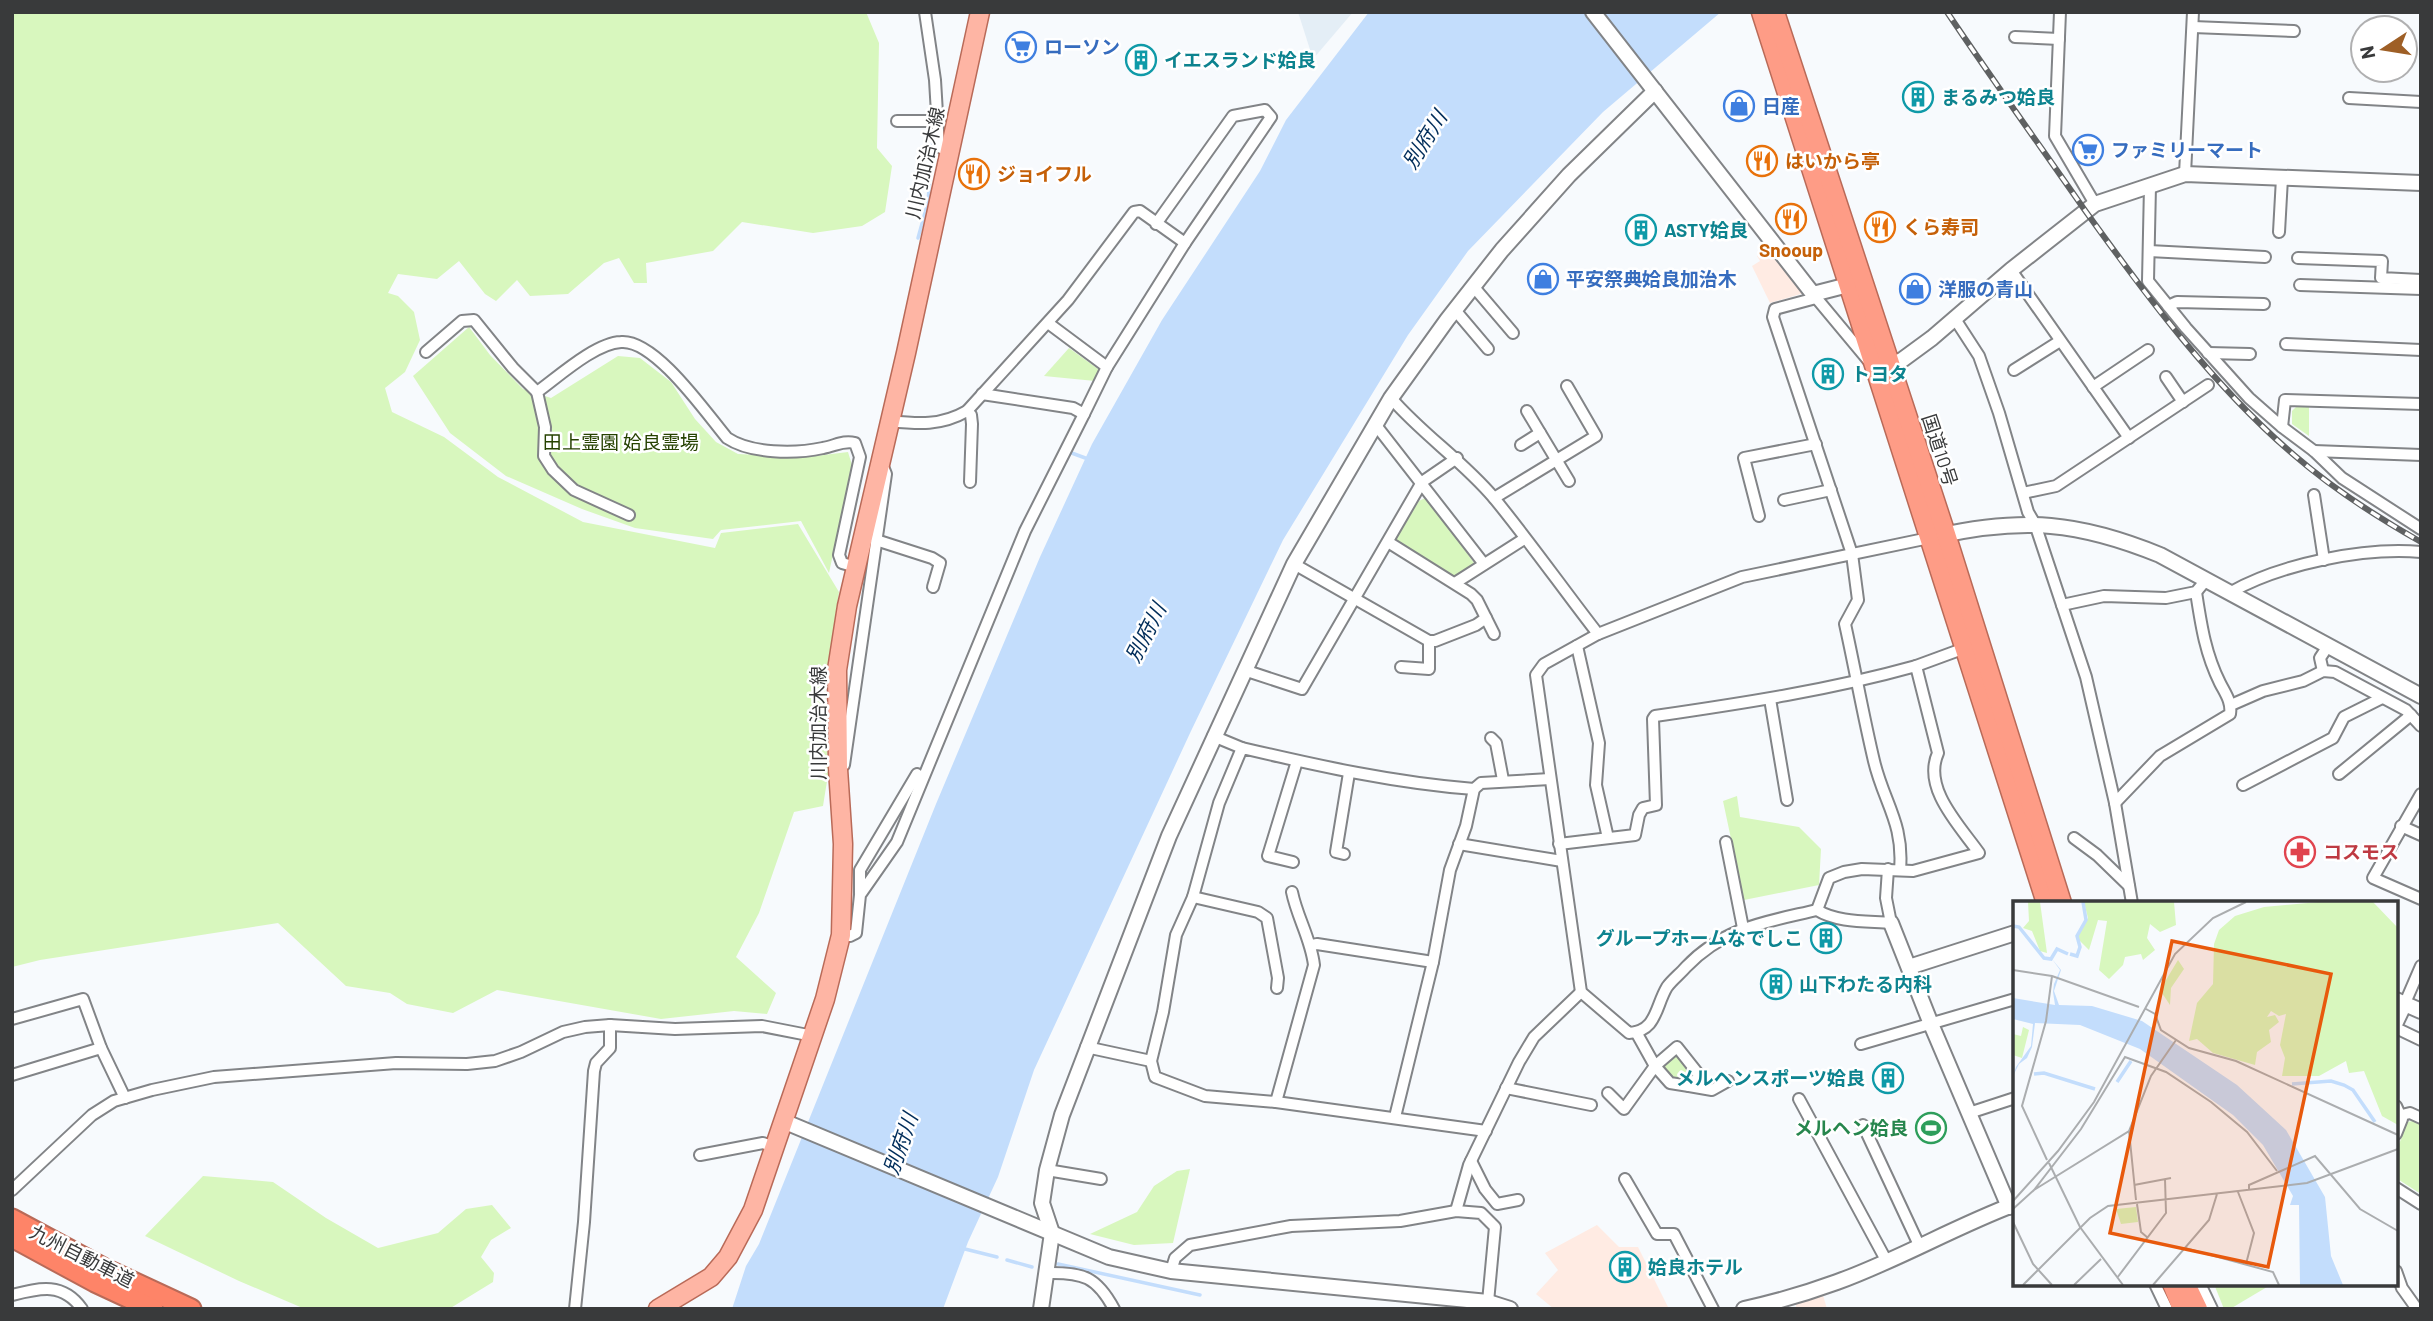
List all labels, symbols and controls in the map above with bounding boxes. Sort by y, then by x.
north arrow [2349,14,2419,84]
supermarket icon: ローソン [1004,30,1038,64]
place label: ローソン [1044,35,1120,58]
building icon: イエスランド姶良 [1124,43,1158,77]
text: N [2354,44,2379,61]
place label: イエスランド姶良 [1164,48,1316,71]
building icon: まるみつ姶良 [1901,80,1935,114]
place label: まるみつ姶良 [1941,85,2055,108]
shop icon: 日産 [1722,89,1756,123]
place label: 日産 [1762,94,1800,117]
water label: 別府川 [1396,104,1452,173]
street label: 川内加治木線 [900,105,949,221]
supermarket icon: ファミリーマート [2071,133,2105,167]
place label: ファミリーマート [2111,138,2263,161]
restaurant icon: はいから亭 [1745,144,1779,178]
place label: はいから亭 [1785,149,1880,172]
restaurant icon: ジョイフル [957,157,991,191]
place label: ジョイフル [997,162,1092,185]
restaurant icon: Snooup [1774,202,1808,236]
restaurant icon: くら寿司 [1863,210,1897,244]
building icon: ASTY姶良 [1624,213,1658,247]
place label: くら寿司 [1903,215,1979,238]
place label: ASTY姶良 [1664,218,1748,241]
place label: Snooup [1759,238,1823,261]
shop icon: 平安祭典姶良加治木 [1526,262,1560,296]
place label: 平安祭典姶良加治木 [1566,267,1737,290]
shop icon: 洋服の青山 [1898,272,1932,306]
place label: 洋服の青山 [1938,277,2033,300]
building icon: トヨタ [1811,357,1845,391]
place label: トヨタ [1851,362,1908,385]
street label: 国道10号 [1918,411,1963,489]
park label: 田上霊園 姶良霊場 [543,430,699,453]
water label: 別府川 [1119,597,1171,666]
street label: 川内加治木線 [806,666,829,780]
pharmacy icon: コスモス [2283,835,2317,869]
place label: コスモス [2323,840,2399,863]
inset map [2013,901,2398,1286]
building icon: グループホームなでしこ [1809,921,1843,955]
place label: グループホームなでしこ [1596,926,1803,949]
building icon: 山下わたる内科 [1759,967,1793,1001]
place label: 山下わたる内科 [1799,972,1932,995]
building icon: メルヘンスポーツ姶良 [1871,1061,1905,1095]
place label: メルヘンスポーツ姶良 [1676,1066,1865,1089]
water label: 別府川 [878,1108,922,1177]
sports icon: メルヘン姶良 [1914,1111,1948,1145]
place label: メルヘン姶良 [1794,1116,1908,1139]
street label: 九州自動車道 [26,1219,138,1292]
building icon: 姶良ホテル [1608,1250,1642,1284]
place label: 姶良ホテル [1648,1255,1743,1278]

